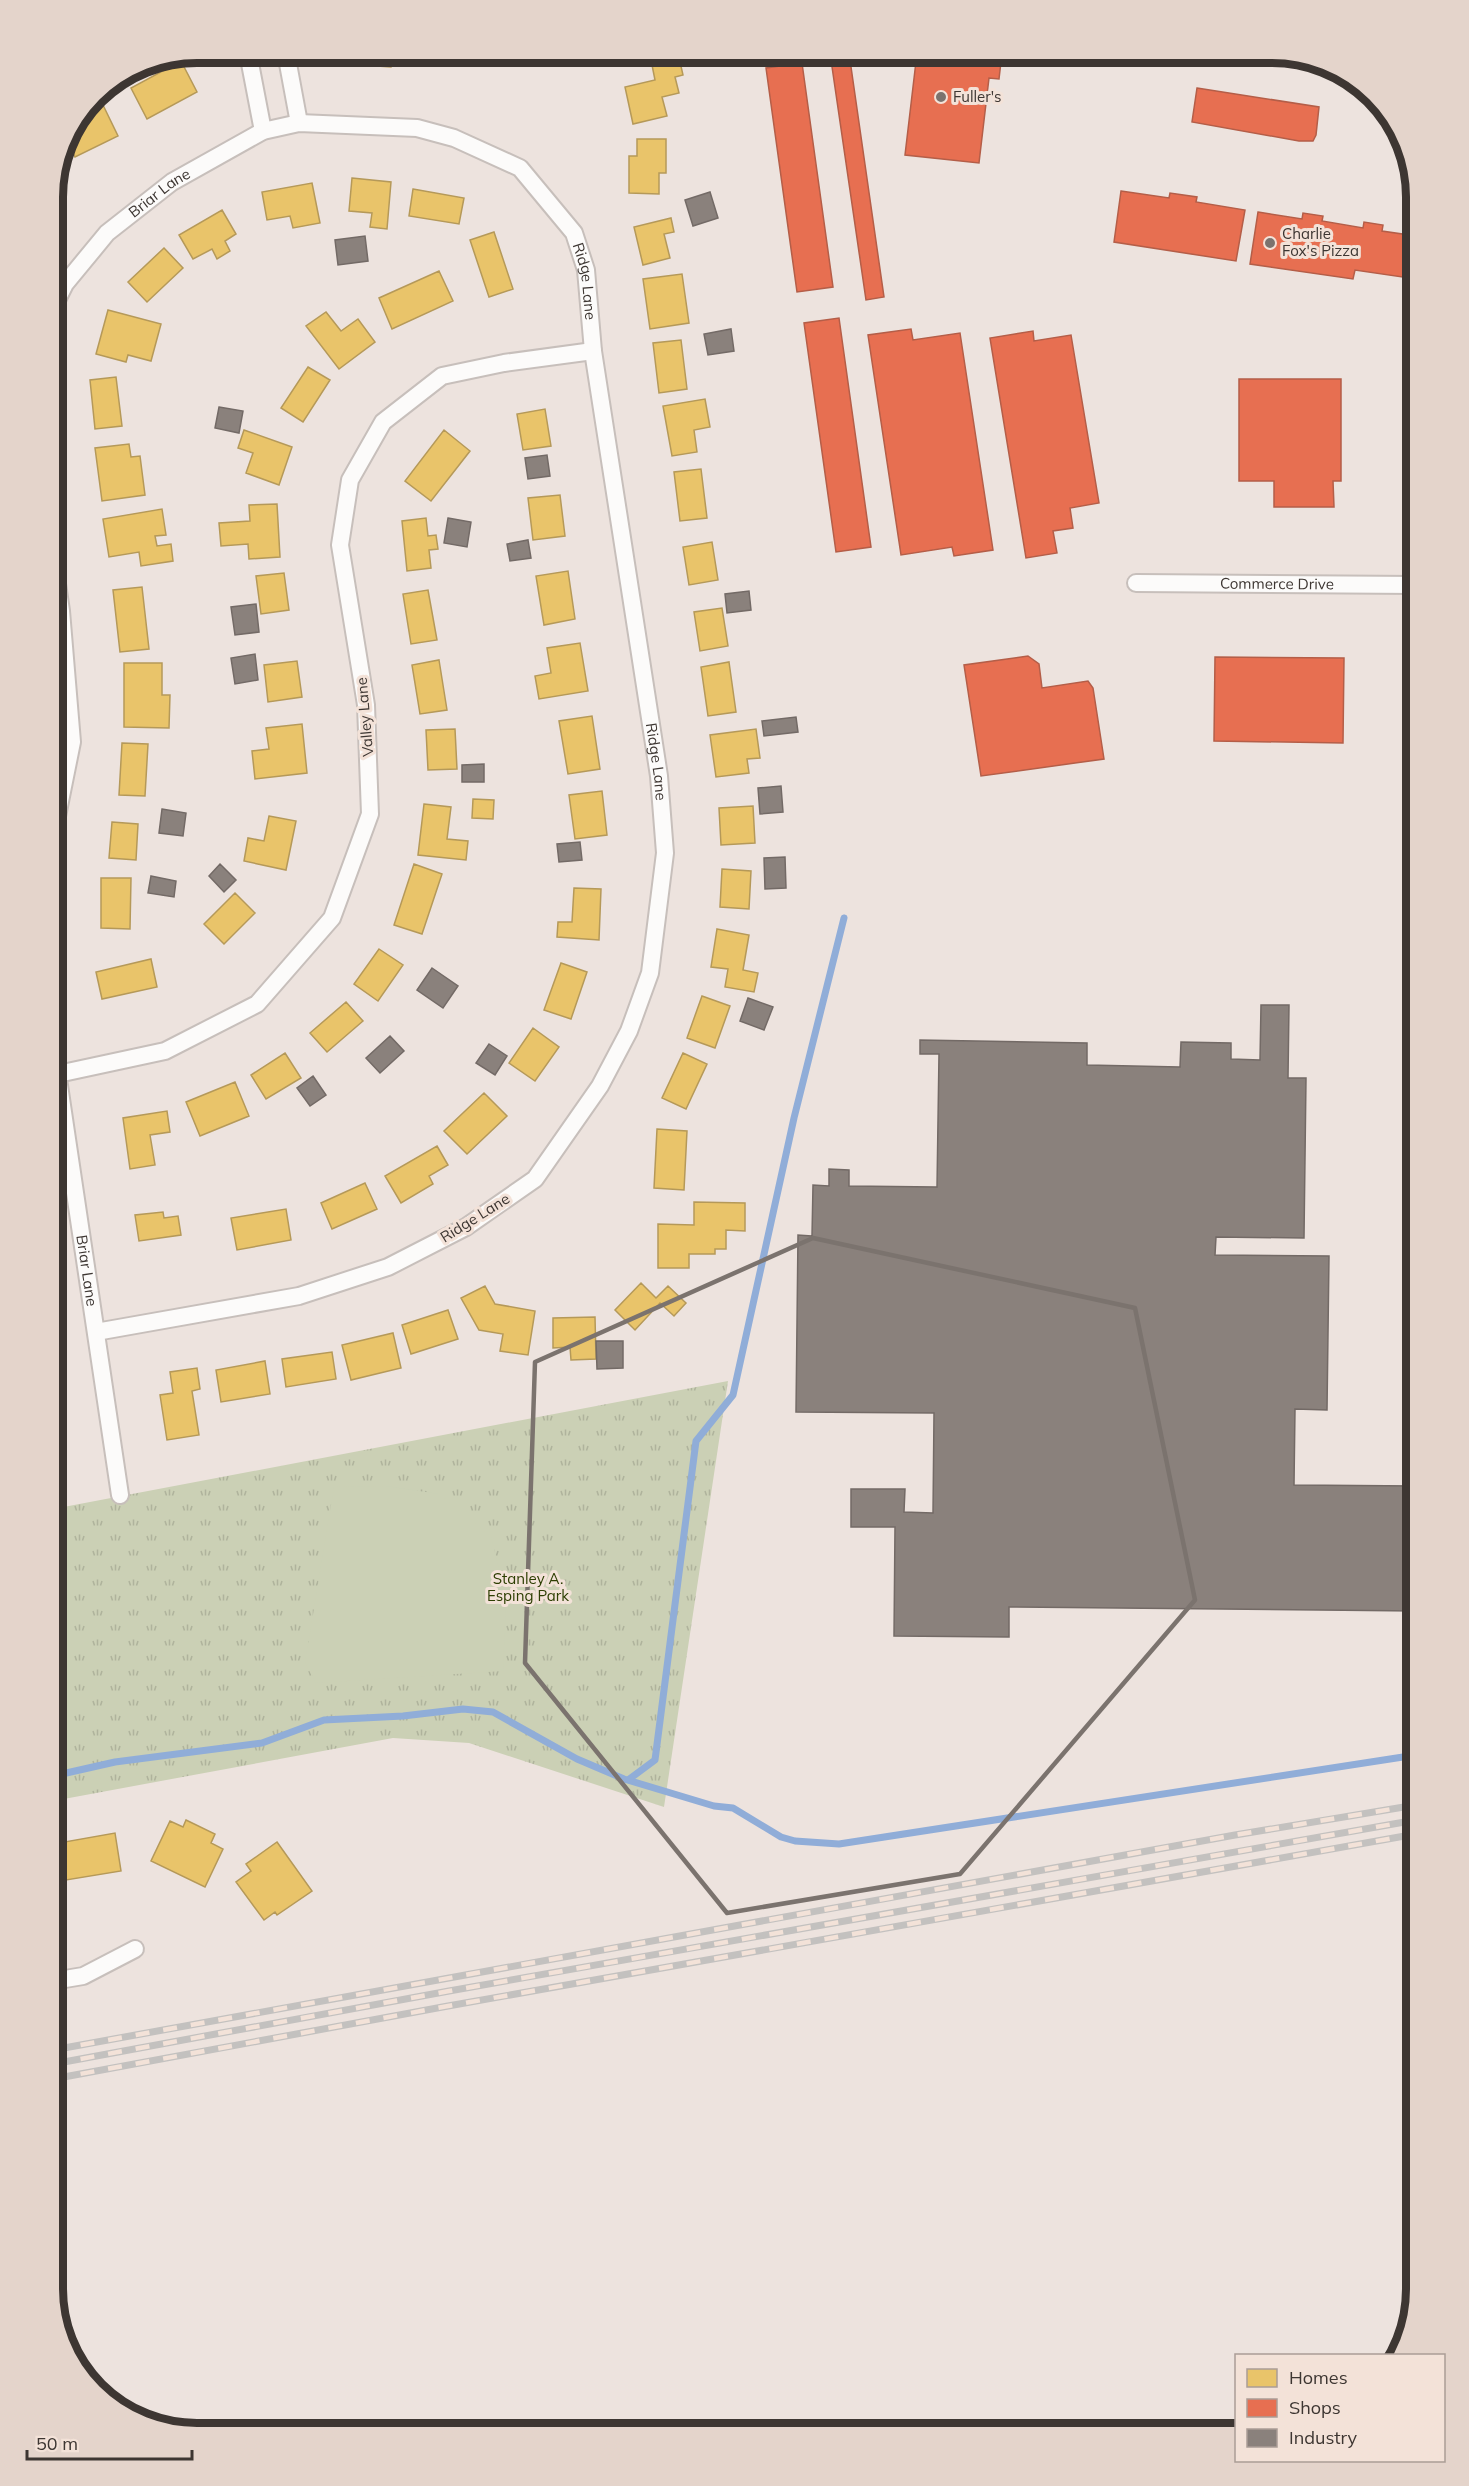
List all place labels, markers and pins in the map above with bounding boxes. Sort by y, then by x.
place label: Fuller's [953,87,1001,106]
marker: Fuller's [934,90,948,104]
place label: Charlie Fox's Pizza [1282,224,1359,260]
marker: Charlie Fox's Pizza [1263,236,1277,250]

